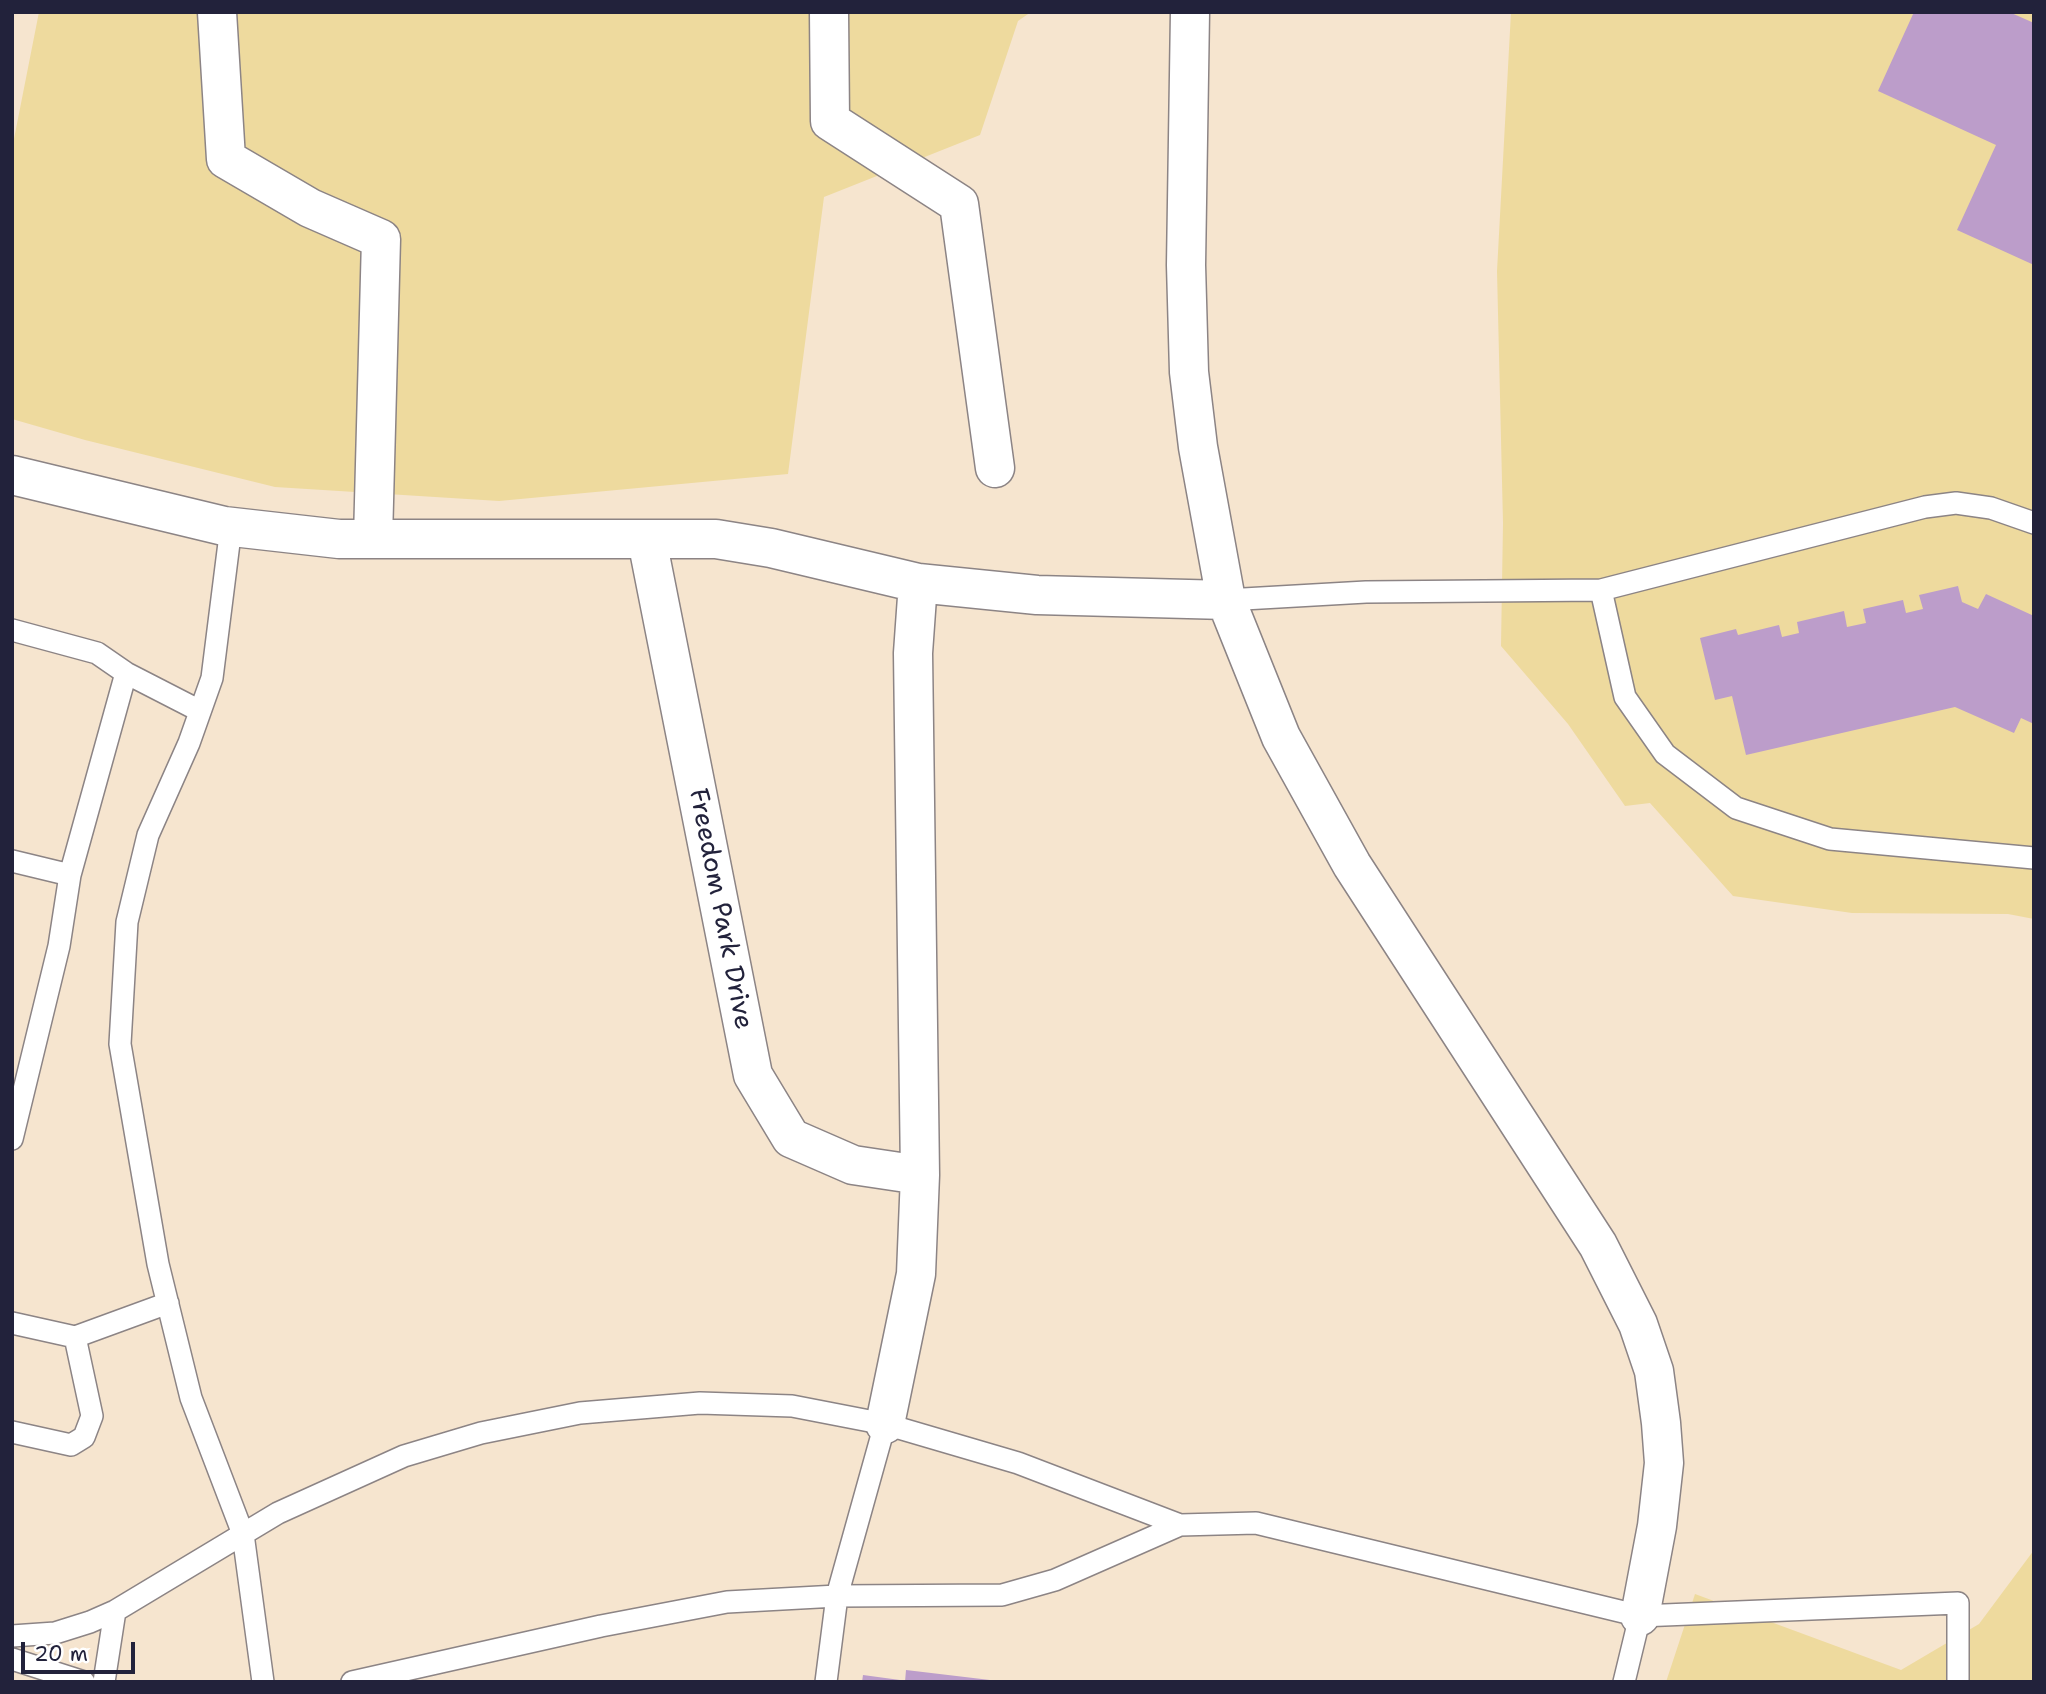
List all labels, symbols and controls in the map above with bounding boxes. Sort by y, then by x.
street label: Freedom Park Drive [681,786,759,1032]
scale bar [24,1628,138,1672]
text: 20 m [34,1640,88,1668]

